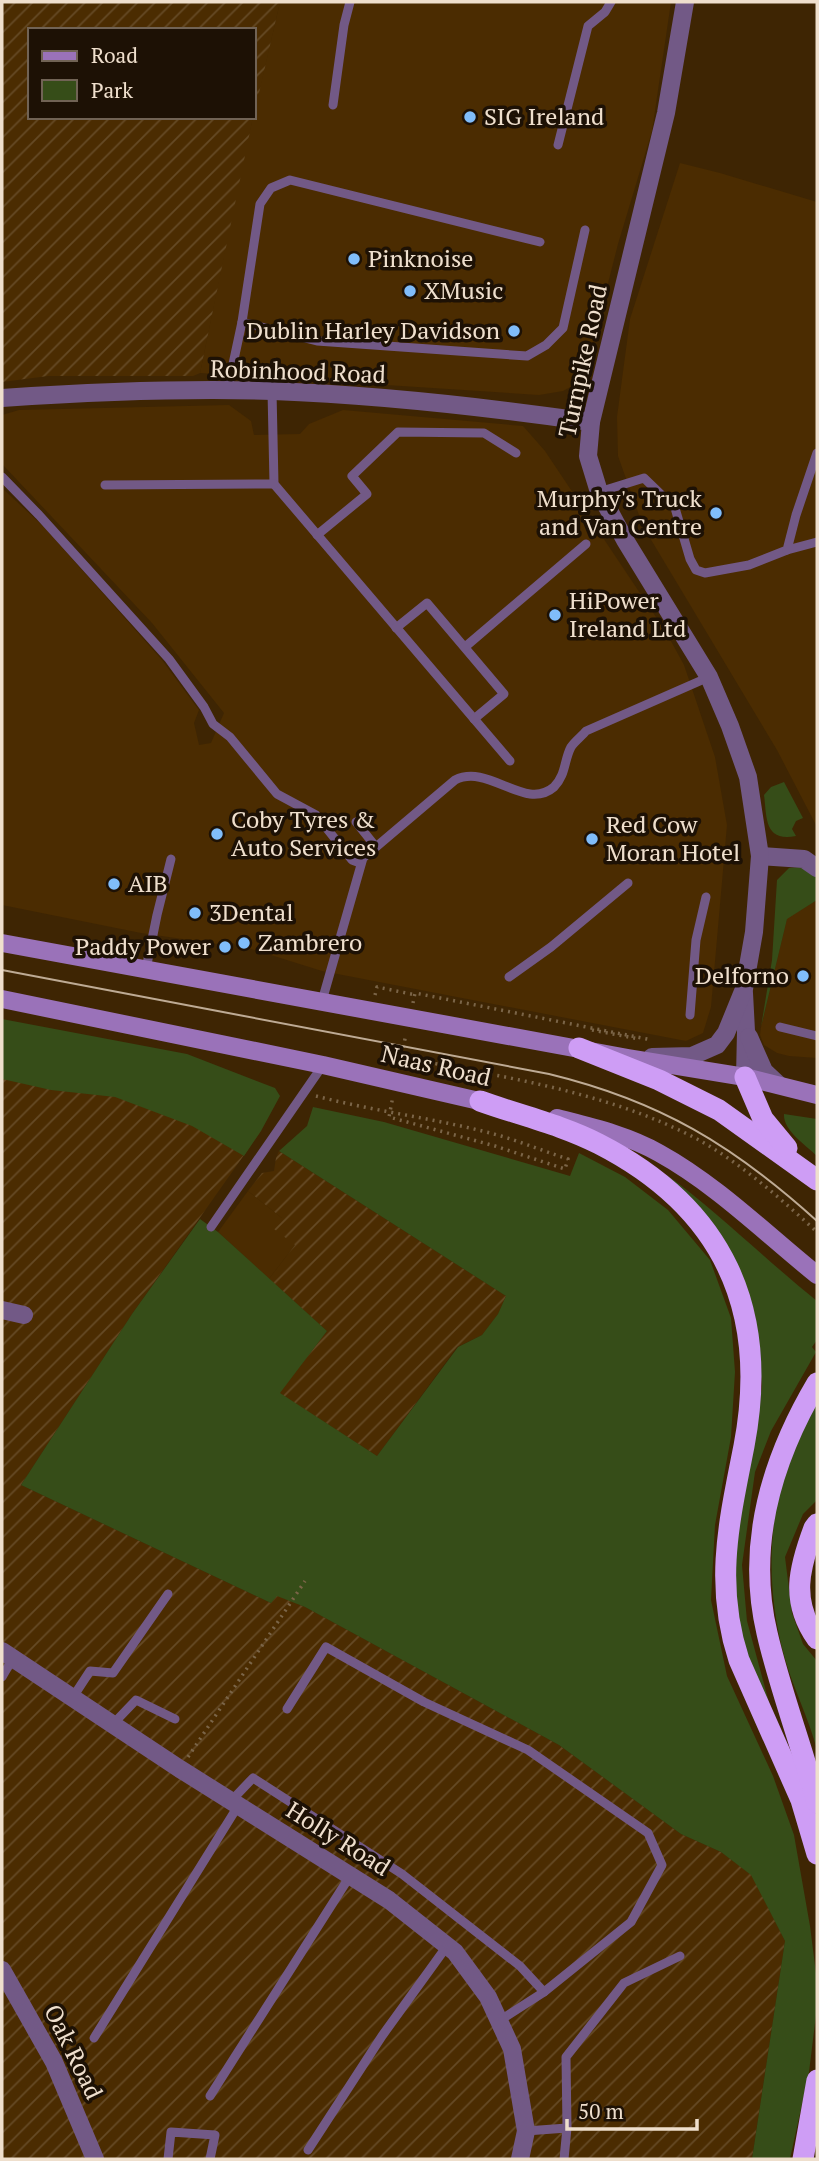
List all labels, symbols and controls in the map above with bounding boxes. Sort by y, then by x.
legend [28,28,256,119]
text: Road [91,41,138,69]
text: Park [91,76,133,104]
place label: SIG Ireland [484,100,604,132]
marker: SIG Ireland [462,109,478,125]
place label: Pinknoise [368,242,473,274]
marker: Pinknoise [346,251,362,267]
place label: XMusic [424,274,503,306]
street label: Turnpike Road [550,281,614,440]
marker: XMusic [402,283,418,299]
place label: Dublin Harley Davidson [246,314,500,346]
marker: Dublin Harley Davidson [506,323,522,339]
street label: Robinhood Road [210,352,387,390]
place label: Murphy's Truck and Van Centre [537,482,703,542]
marker: Murphy's Truck and Van Centre [708,505,724,521]
place label: HiPower Ireland Ltd [569,584,686,644]
marker: HiPower Ireland Ltd [547,607,563,623]
place label: Coby Tyres & Auto Services [231,803,376,863]
place label: Red Cow Moran Hotel [606,808,740,868]
marker: Coby Tyres & Auto Services [209,826,225,842]
marker: Red Cow Moran Hotel [584,831,600,847]
place label: AIB [128,867,168,899]
marker: AIB [106,876,122,892]
place label: 3Dental [209,896,293,928]
marker: 3Dental [187,905,203,921]
place label: Zambrero [258,926,362,958]
place label: Paddy Power [75,930,212,962]
marker: Zambrero [236,935,252,951]
marker: Paddy Power [217,939,233,955]
place label: Delforno [695,959,789,991]
marker: Delforno [795,968,811,984]
street label: Naas Road [378,1037,494,1093]
street label: Holly Road [281,1794,396,1883]
street label: Oak Road [37,1999,111,2104]
scale bar [567,2088,696,2132]
text: 50 m [578,2097,624,2125]

